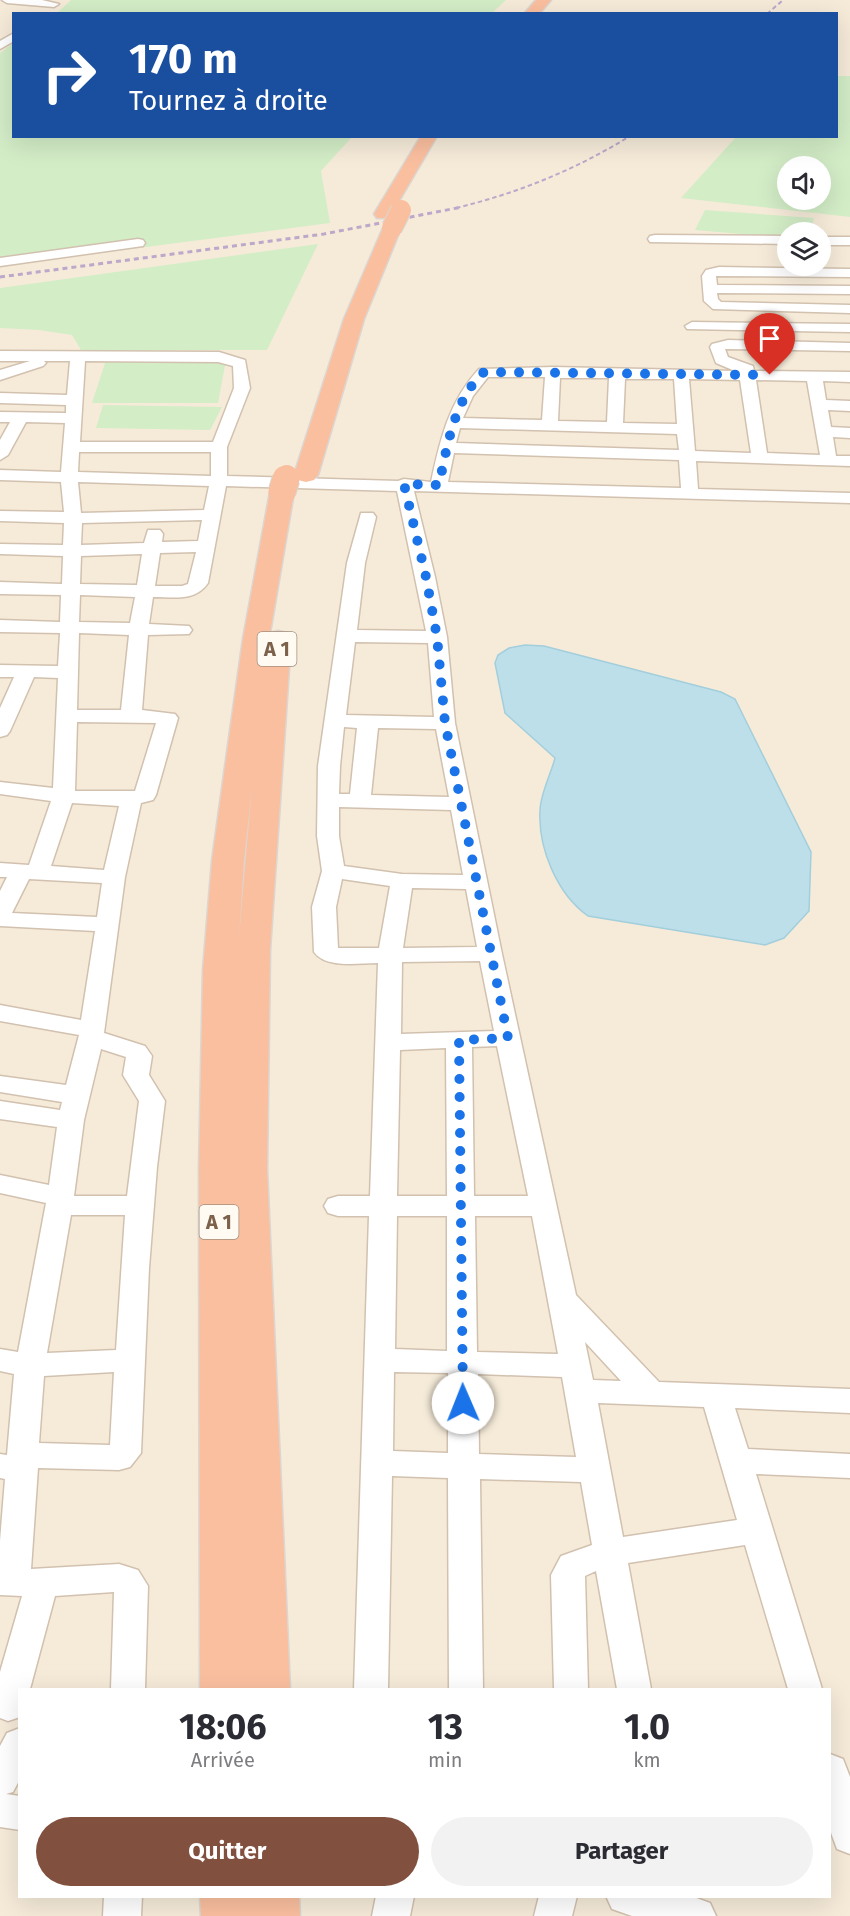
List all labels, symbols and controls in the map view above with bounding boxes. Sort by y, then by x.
text: 170 m [129,34,238,84]
icon: right [30,36,108,114]
text: Tournez à droite [129,85,328,117]
map controls [777,156,831,276]
button: sound [777,156,831,210]
button: layers [777,222,831,276]
pin [744,313,795,375]
icon: arrive [753,322,786,355]
road number: A 1 [258,632,296,666]
road number: A 1 [200,1205,238,1239]
position arrow [431,1371,495,1435]
text: 18:06 [179,1705,267,1749]
text: 13 [428,1705,463,1749]
text: 1.0 [624,1705,670,1749]
text: Arrivée [191,1748,255,1772]
text: min [428,1748,463,1772]
text: km [633,1748,661,1772]
button: Quitter [36,1817,419,1886]
button: Partager [431,1817,813,1886]

